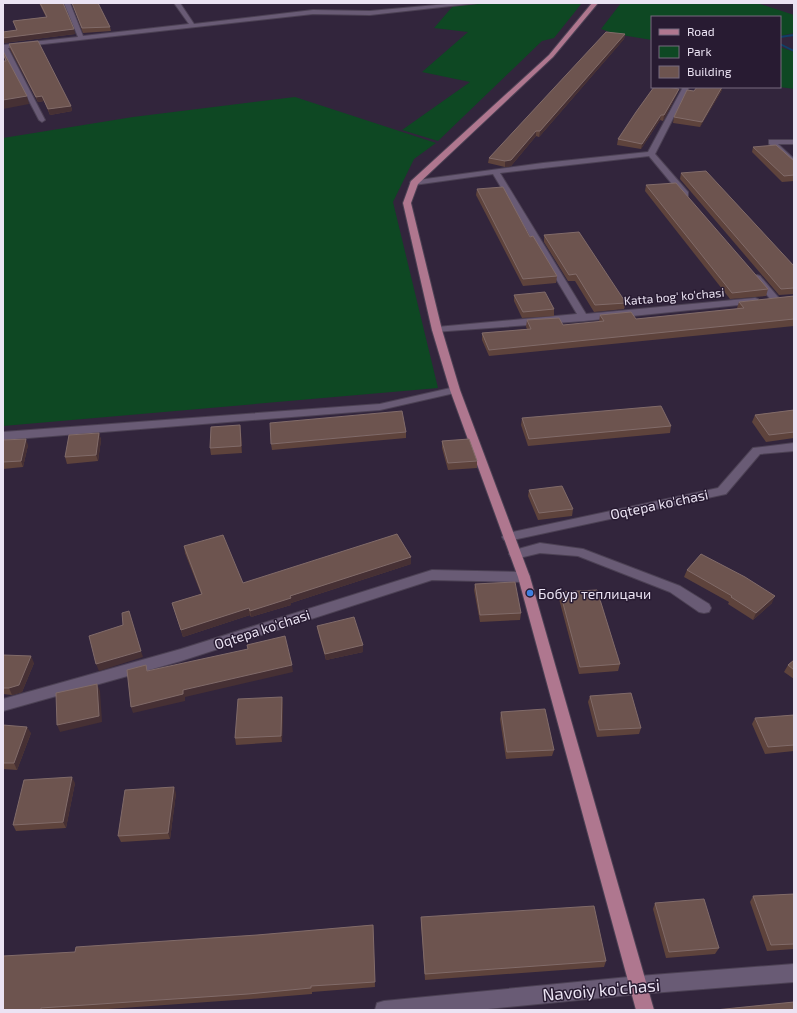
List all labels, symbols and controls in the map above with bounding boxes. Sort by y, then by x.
legend [651,16,781,88]
text: Road [687,24,715,38]
text: Park [687,44,712,58]
text: Building [687,64,732,78]
street label: Katta bog' ko'chasi [623,285,725,307]
street label: Oqtepa ko'chasi [608,485,710,523]
place label: Бобур теплицачи [538,585,651,602]
marker: Бобур теплицачи [525,588,535,598]
street label: Oqtepa ko'chasi [212,606,312,652]
street label: Navoiy ko'chasi [541,974,661,1005]

